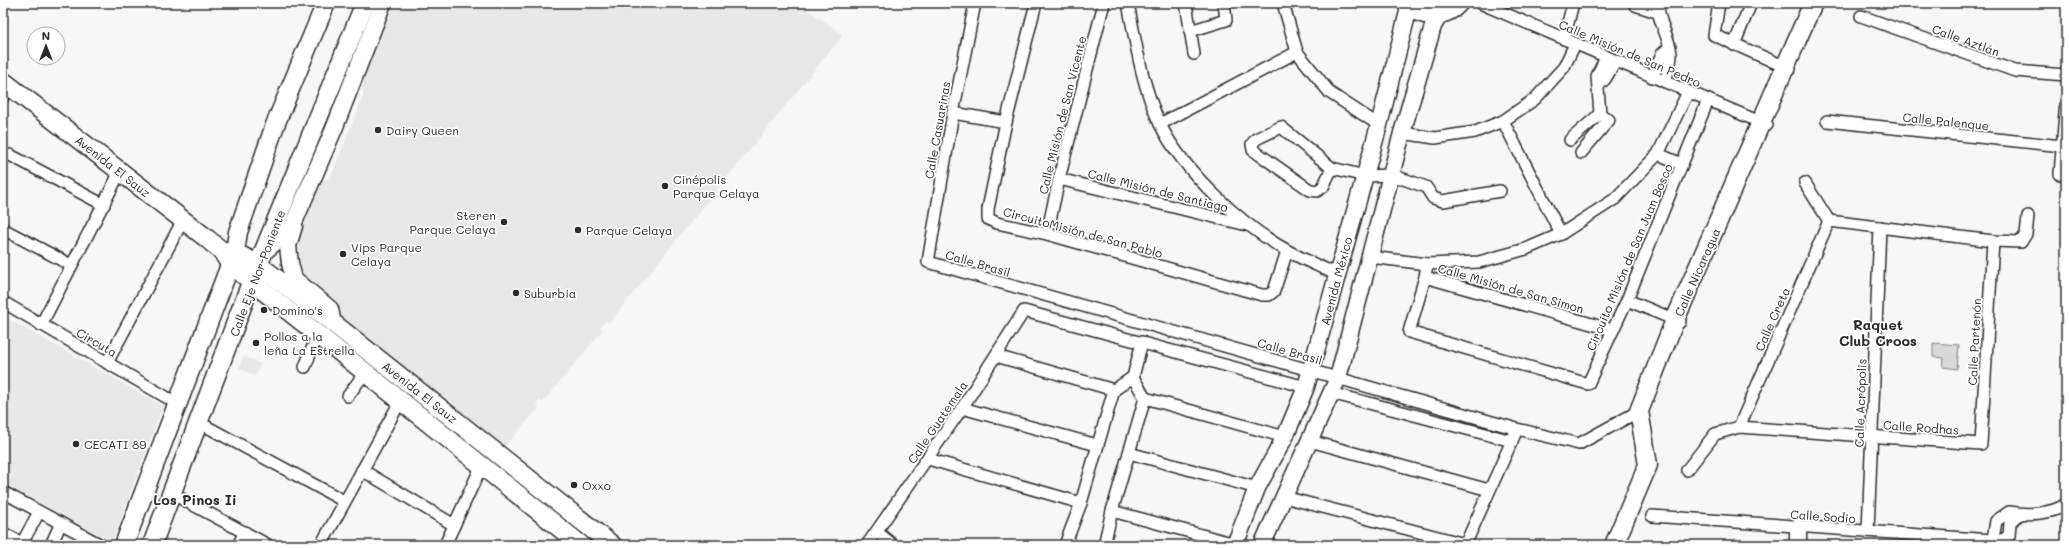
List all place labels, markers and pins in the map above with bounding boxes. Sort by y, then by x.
place label: Dairy Queen [386,122,459,138]
marker: Dairy Queen [373,125,383,135]
place label: Cinépolis Parque Celaya [673,171,760,201]
marker: Cinépolis Parque Celaya [660,181,670,191]
place label: Steren Parque Celaya [409,207,496,237]
marker: Steren Parque Celaya [499,217,509,227]
place label: Parque Celaya [586,222,673,238]
marker: Parque Celaya [573,225,583,235]
place label: Vips Parque Celaya [351,239,422,269]
marker: Vips Parque Celaya [338,249,348,259]
place label: Suburbia [524,285,576,301]
marker: Suburbia [511,288,521,298]
place label: Domino's [272,302,323,318]
marker: Domino's [259,305,269,315]
place label: Pollos a la leña La Estrella [264,328,355,358]
marker: Pollos a la leña La Estrella [251,338,261,348]
place label: CECATI 89 [84,436,146,452]
marker: CECATI 89 [71,439,81,449]
place label: Oxxo [582,477,611,493]
marker: Oxxo [569,480,579,490]

